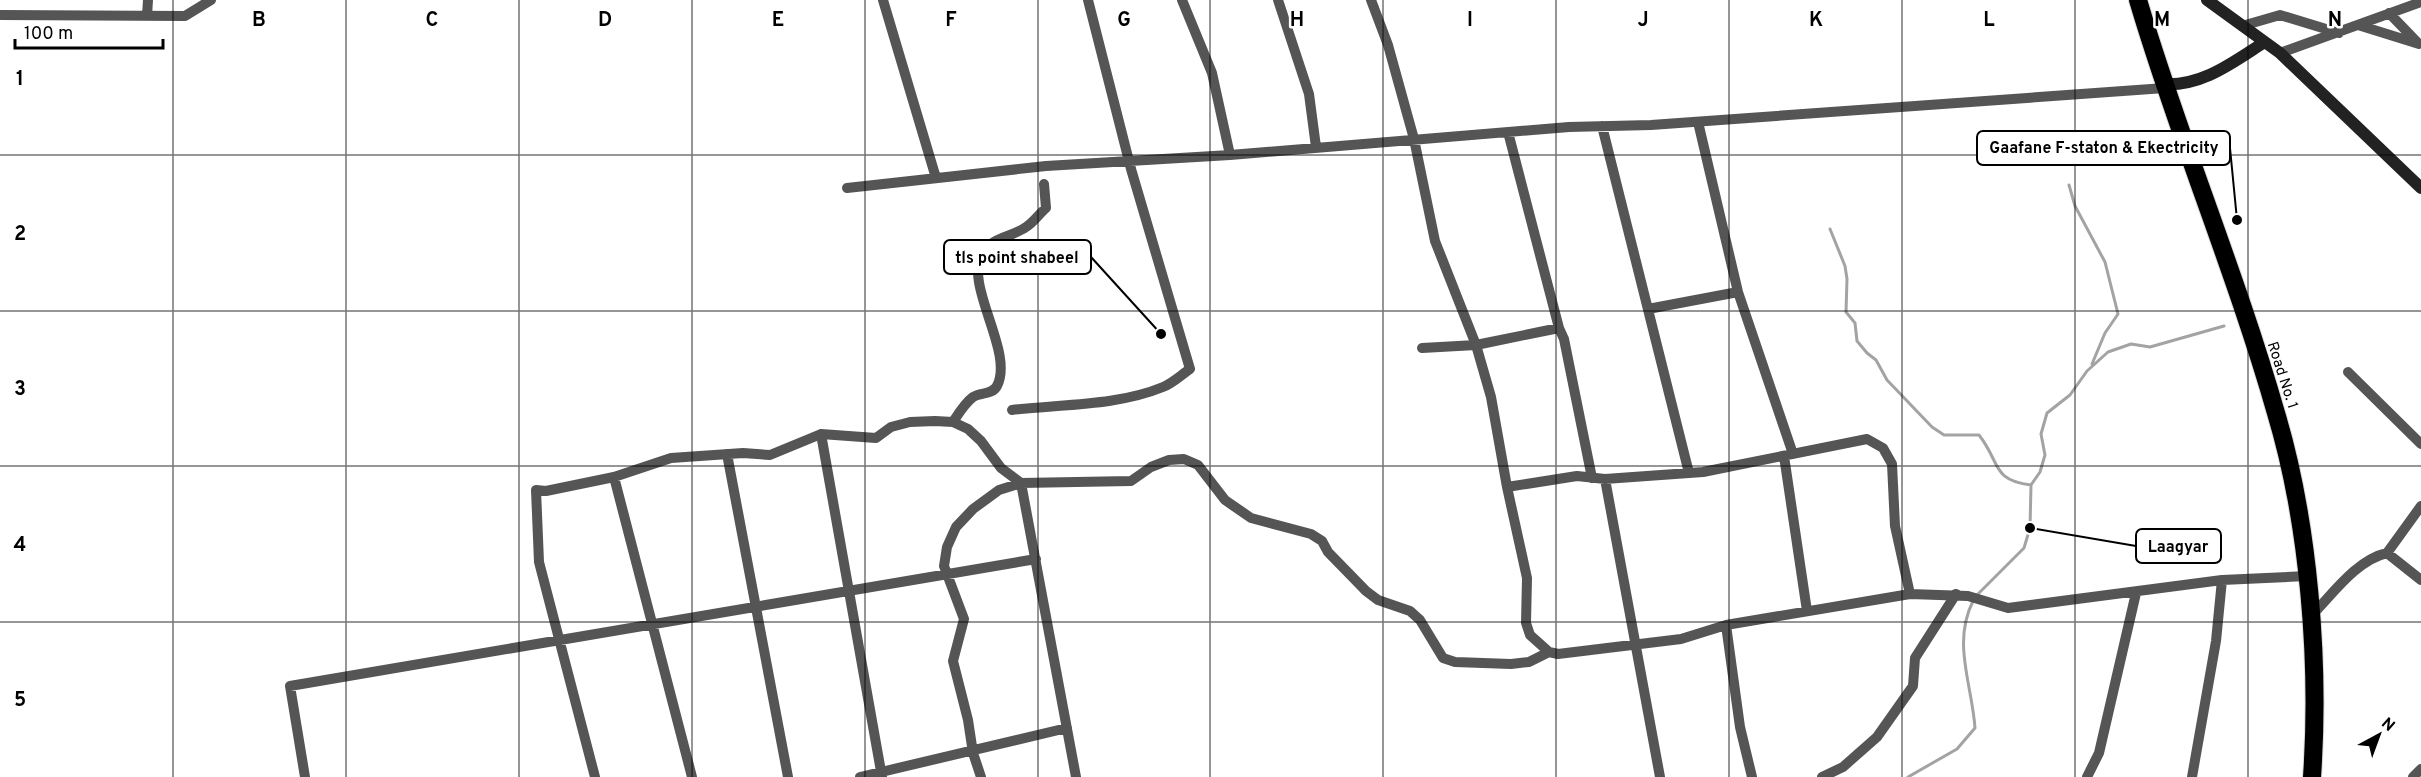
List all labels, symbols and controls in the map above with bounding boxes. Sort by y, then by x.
text: B [252,8,266,34]
text: C [426,8,438,34]
text: D [598,8,612,34]
text: E [772,8,784,34]
text: F [945,8,957,34]
text: G [1117,8,1131,34]
text: H [1290,8,1304,34]
text: I [1467,8,1473,34]
text: J [1637,8,1649,34]
text: K [1809,8,1823,34]
text: L [1983,8,1995,34]
text: M [2154,8,2170,34]
text: N [2328,8,2342,34]
scale bar [15,12,164,50]
text: 100 m [24,23,73,46]
text: 1 [16,67,24,93]
callout: Gaafane F-staton & Ekectricity [1977,131,2230,165]
text: Gaafane F-staton & Ekectricity [1989,139,2219,159]
text: 2 [14,222,26,248]
callout: tls point shabeel [944,240,1091,274]
text: tls point shabeel [955,249,1079,269]
street label: Road No. 1 [2262,339,2301,412]
text: 3 [14,377,26,403]
callout: Laagyar [2136,529,2221,563]
text: 4 [14,533,26,559]
text: Laagyar [2148,538,2209,558]
text: 5 [14,688,26,714]
north arrow [2349,705,2409,765]
text: N [2377,714,2398,737]

